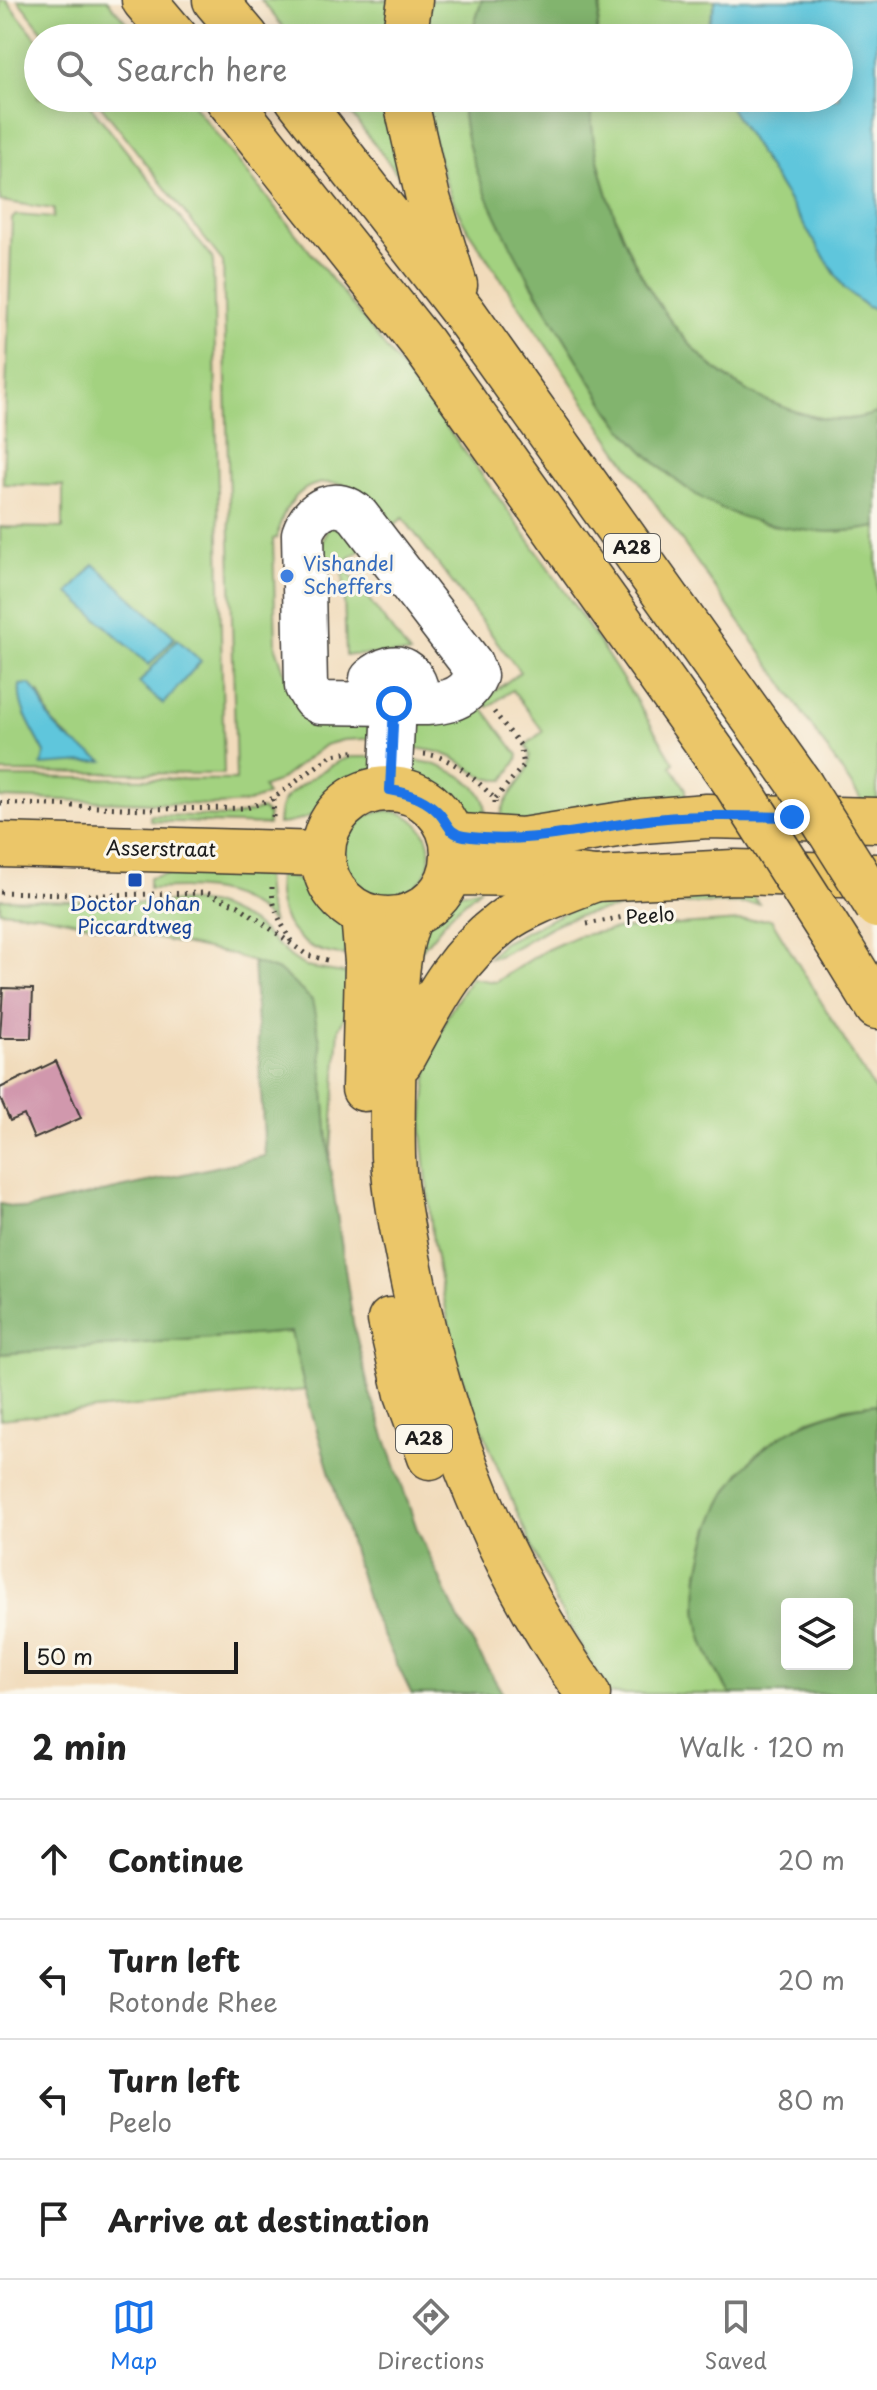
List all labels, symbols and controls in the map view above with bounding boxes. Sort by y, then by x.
search box [24,24,853,112]
icon: search [52,46,96,90]
text: Search here [116,46,288,91]
road number: A28 [604,534,660,562]
place label: Vishandel Scheffers [303,548,394,601]
marker: Vishandel Scheffers [278,567,296,585]
route start [376,686,412,722]
route end [774,799,810,835]
street label: Asserstraat [106,832,216,864]
marker: Doctor Johan Piccardtweg [126,871,144,889]
place label: Doctor Johan Piccardtweg [69,888,201,941]
street label: Peelo [624,898,676,932]
road number: A28 [396,1425,452,1453]
map controls [781,1598,853,1670]
button: layers [781,1598,853,1670]
scale bar [24,1638,238,1674]
text: 50 m [36,1639,93,1672]
text: 2 min [32,1720,127,1772]
text: Walk · 120 m [679,1727,845,1766]
icon: ahead [32,1837,76,1881]
text: Continue [108,1837,243,1882]
text: 20 m [778,1840,845,1879]
text: Turn left [108,1937,240,1982]
icon: left [32,1957,76,2001]
text: 20 m [778,1960,845,1999]
text: Rotonde Rhee [108,1982,278,2021]
text: Turn left [108,2057,240,2102]
icon: left [32,2077,76,2121]
text: 80 m [777,2080,845,2119]
text: Peelo [108,2102,172,2141]
icon: arrive [32,2197,76,2241]
text: Arrive at destination [108,2197,430,2242]
tab: Map [110,2295,157,2376]
tab: Directions [377,2295,484,2376]
tab: Saved [704,2295,767,2376]

